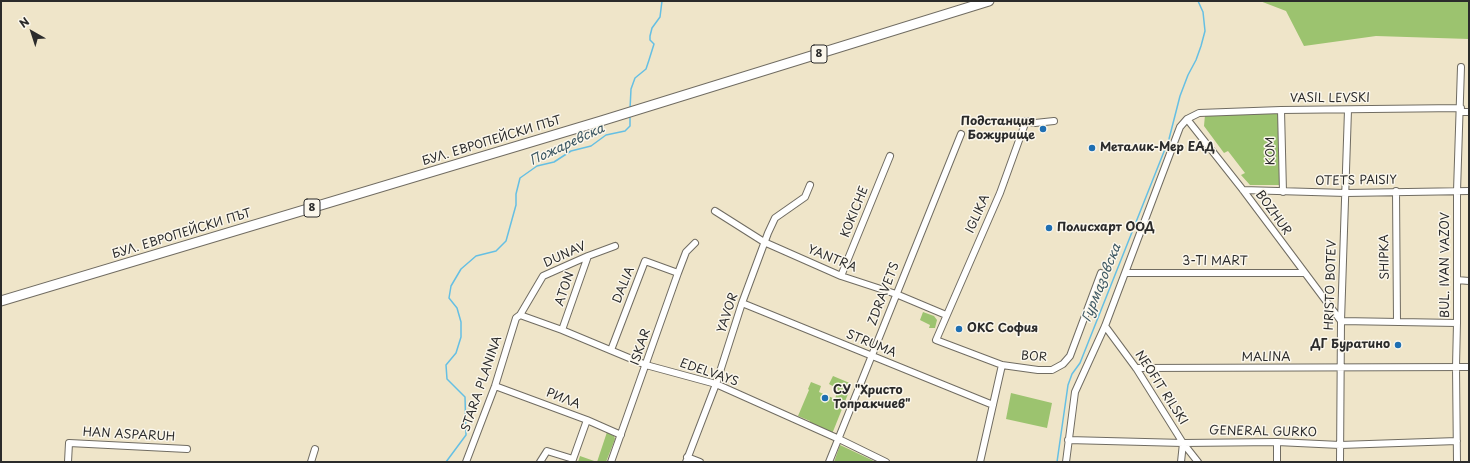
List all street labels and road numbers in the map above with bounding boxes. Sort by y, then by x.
road number: 8 [811,45,827,63]
street label: VASIL LEVSKI [1290,92,1370,106]
street label: БУЛ. ЕВРОПЕЙСКИ ПЪТ [421,113,563,169]
street label: KOM [1264,137,1278,165]
street label: OTETS PAISIY [1315,173,1397,189]
street label: KOKICHE [838,184,872,240]
street label: BOZHUR [1252,188,1294,238]
street label: IGLIKA [963,192,993,236]
road number: 8 [304,199,320,217]
street label: БУЛ. ЕВРОПЕЙСКИ ПЪТ [111,206,253,262]
street label: BUL. IVAN VAZOV [1439,212,1453,318]
street label: SHIPKA [1377,234,1393,280]
street label: DUNAV [542,239,588,271]
street label: HRISTO BOTEV [1322,239,1340,331]
street label: YANTRA [805,243,859,275]
street label: 3-TI MART [1182,255,1248,269]
street label: ZDRAVETS [865,260,903,328]
street label: DALIA [610,265,638,305]
street label: ATON [552,270,578,308]
street label: YAVOR [715,291,741,335]
street label: ISKAR [628,327,654,367]
street label: STRUMA [844,327,898,361]
street label: STARA PLANINA [459,334,505,434]
street label: NEOFIT RILSKI [1132,348,1190,428]
street label: BOR [1021,349,1047,365]
street label: MALINA [1241,351,1291,365]
street label: EDELVAYS [678,356,740,390]
street label: РИЛА [544,386,582,412]
street label: GENERAL GURKO [1209,424,1317,440]
street label: HAN ASPARUH [82,425,176,445]

